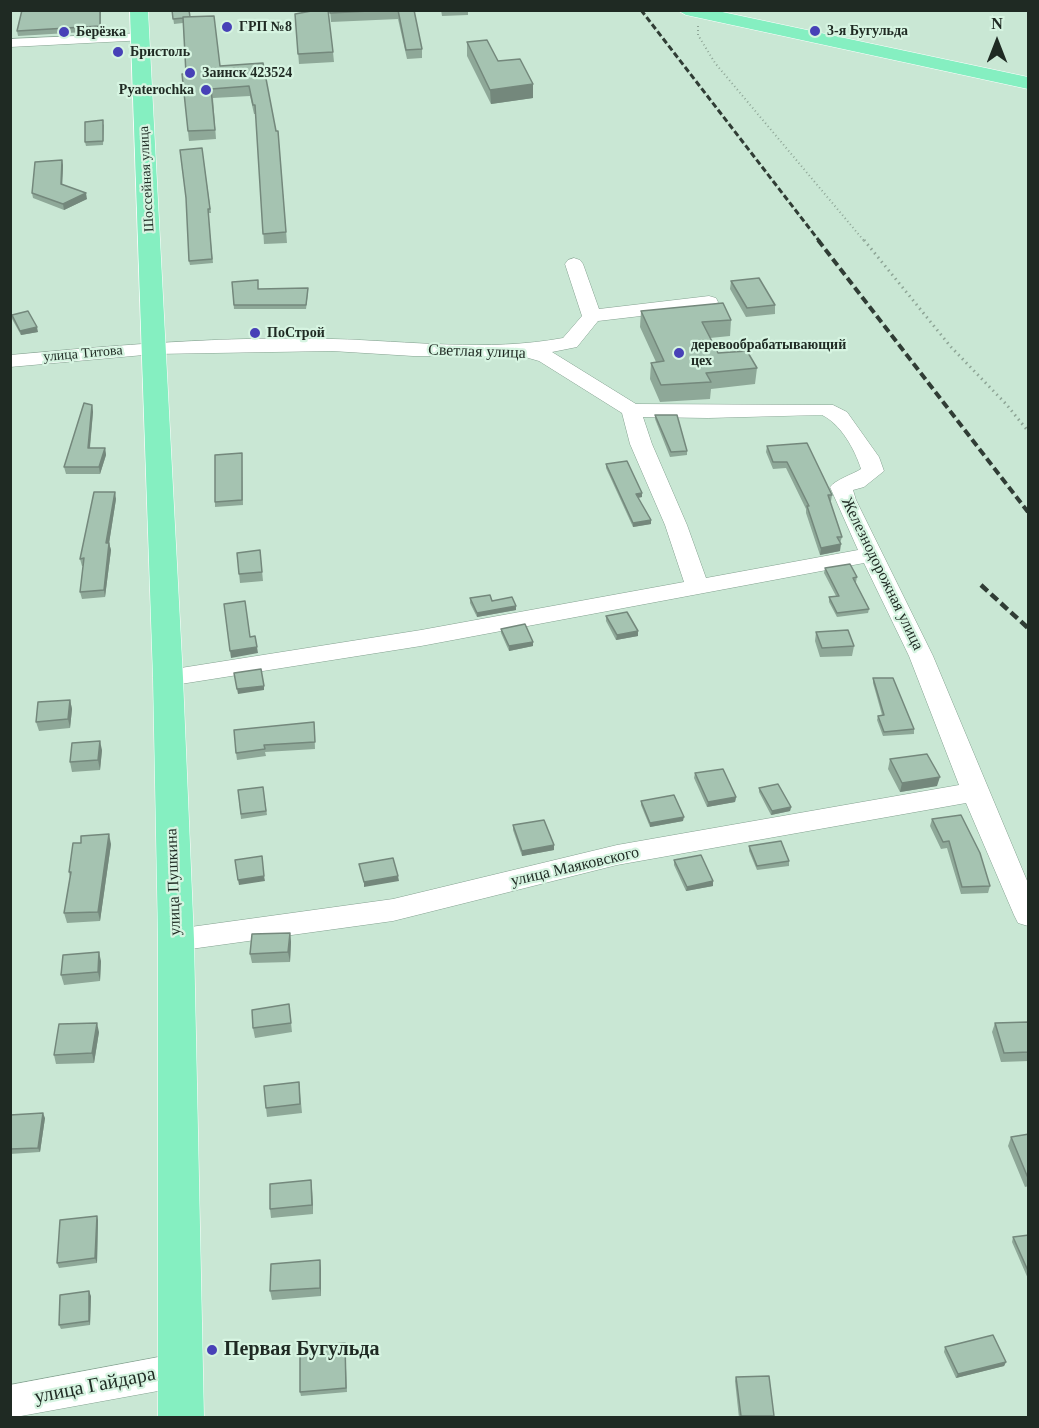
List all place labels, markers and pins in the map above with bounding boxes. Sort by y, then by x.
place label: ГРП №8 [239,19,292,35]
marker: ГРП №8 [220,20,234,34]
place label: 3-я Бугульда [827,23,908,39]
place label: Берёзка [76,24,126,40]
marker: 3-я Бугульда [808,24,822,38]
marker: Берёзка [57,25,71,39]
place label: Бристоль [130,44,190,60]
marker: Бристоль [111,45,125,59]
place label: Заинск 423524 [202,65,292,81]
marker: Заинск 423524 [183,66,197,80]
place label: Pyaterochka [119,82,194,98]
marker: Pyaterochka [199,83,213,97]
place label: ПоСтрой [267,325,325,341]
marker: ПоСтрой [248,326,262,340]
place label: деревообрабатывающий цех [691,337,846,370]
marker: деревообрабатывающий цех [672,346,686,360]
place label: Первая Бугульда [224,1338,379,1362]
marker: Первая Бугульда [205,1343,219,1357]

